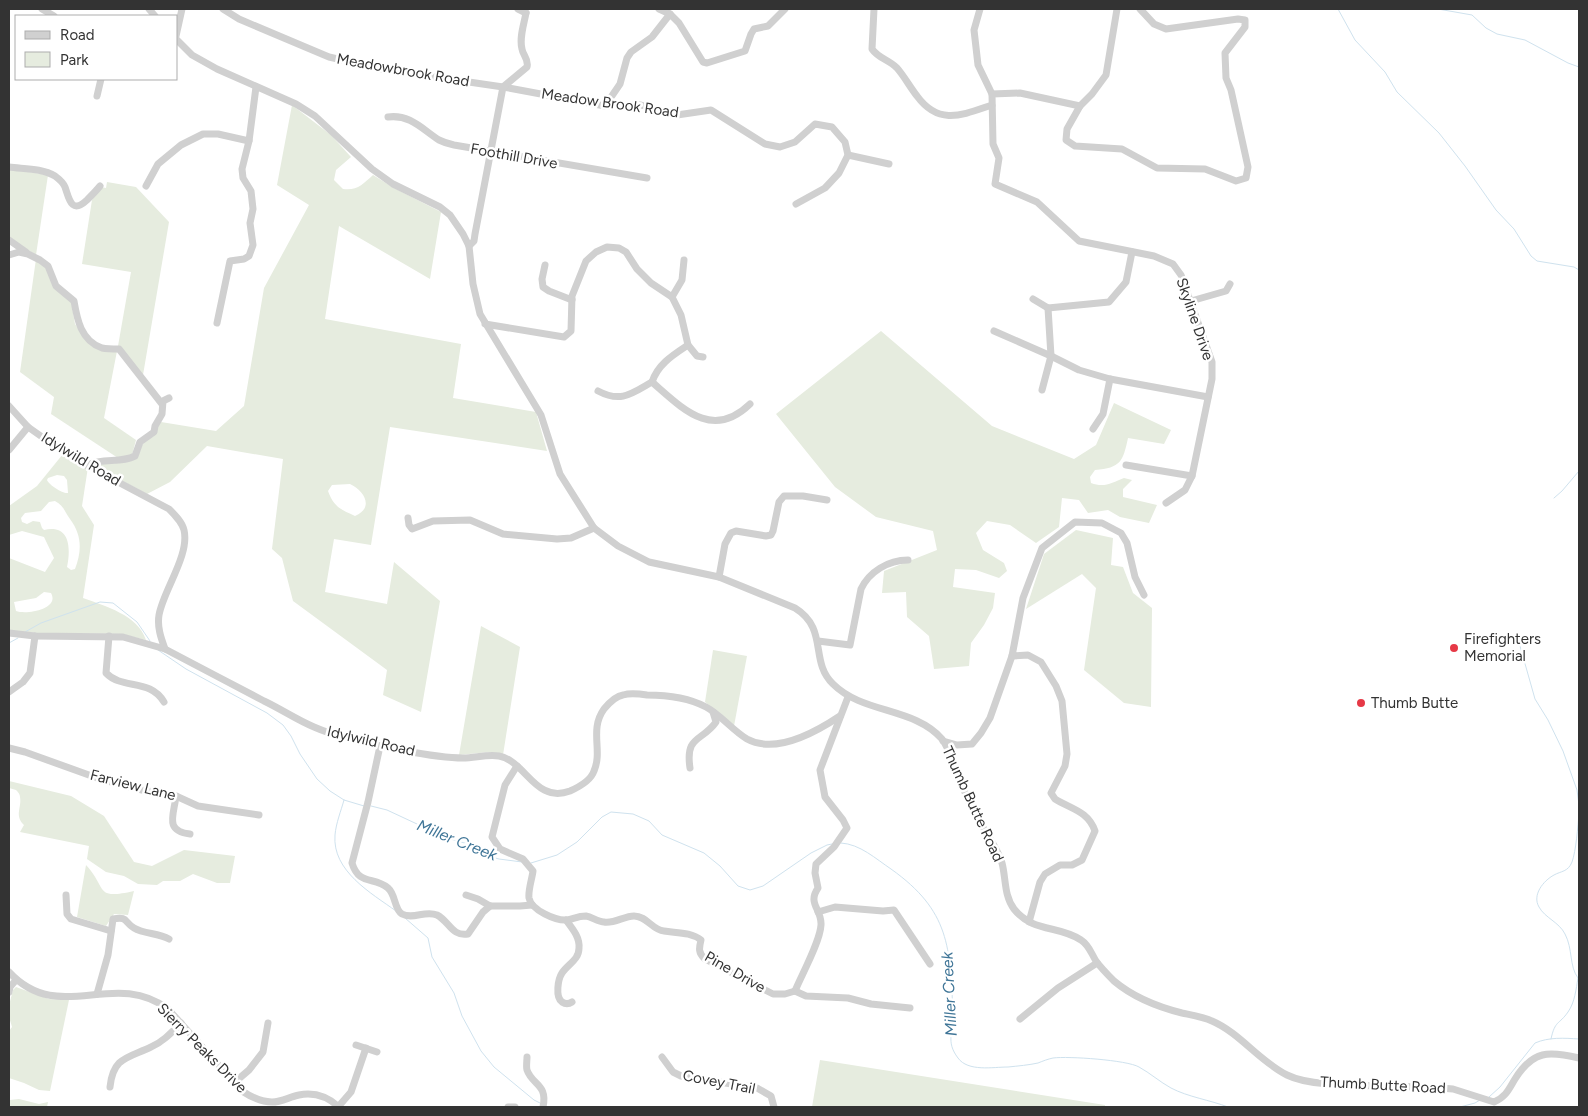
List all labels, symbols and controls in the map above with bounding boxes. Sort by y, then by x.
legend [15,15,178,80]
text: Road [60,26,95,44]
street label: Meadowbrook Road [335,49,471,91]
text: Park [60,51,89,69]
street label: Meadow Brook Road [540,84,680,122]
street label: Foothill Drive [469,139,559,173]
street label: Skyline Drive [1172,275,1218,363]
street label: Idylwild Road [38,428,124,490]
place label: Firefighters Memorial [1464,630,1541,665]
marker: Firefighters Memorial [1448,642,1460,654]
place label: Thumb Butte [1371,694,1458,712]
marker: Thumb Butte [1355,697,1367,709]
street label: Idylwild Road [325,722,417,760]
street label: Thumb Butte Road [938,743,1008,865]
street label: Farview Lane [88,766,178,804]
water label: Miller Creek [414,815,501,865]
street label: Pine Drive [701,947,769,997]
water label: Miller Creek [937,950,961,1037]
street label: Sierry Peaks Drive [153,999,251,1097]
street label: Covey Trail [681,1066,757,1098]
street label: Thumb Butte Road [1320,1073,1446,1097]

